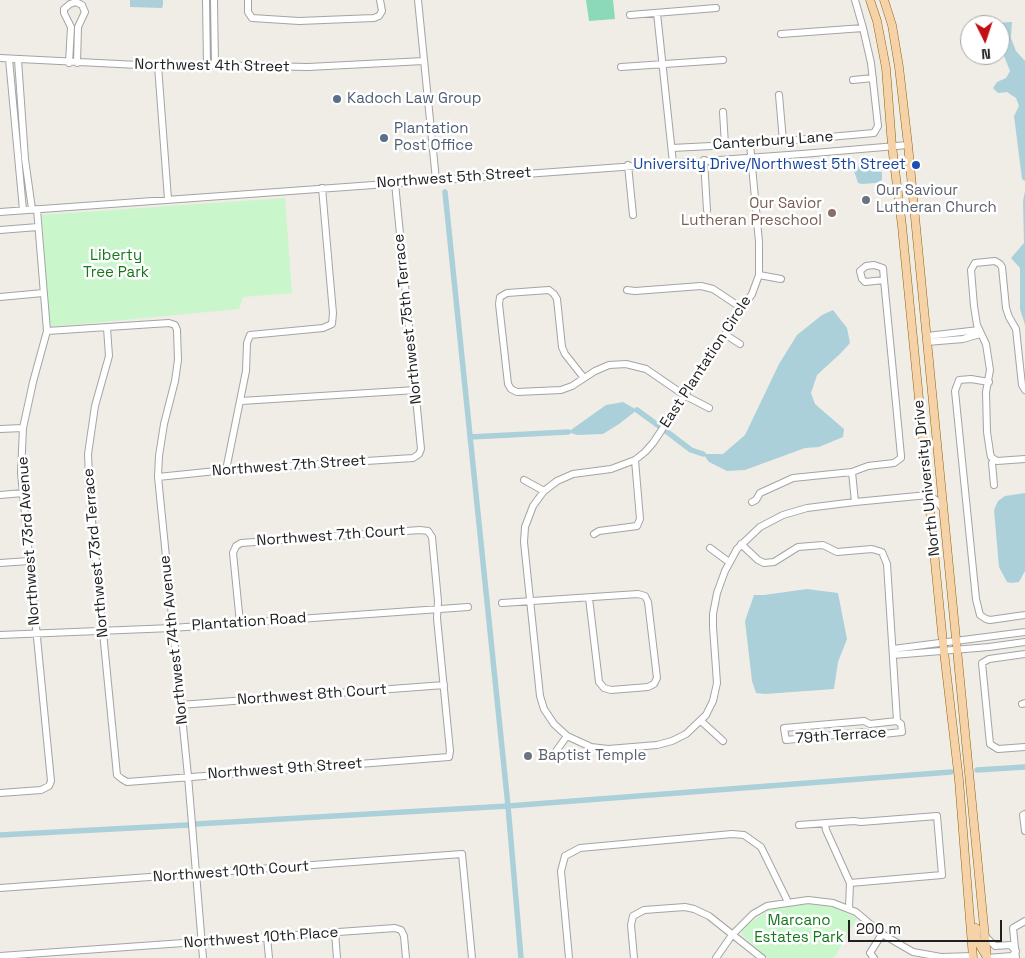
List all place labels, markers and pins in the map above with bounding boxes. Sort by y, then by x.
place label: Kadoch Law Group [347,90,481,108]
marker: Kadoch Law Group [331,93,343,105]
place label: Plantation Post Office [394,120,473,155]
marker: Plantation Post Office [378,132,390,144]
place label: University Drive/Northwest 5th Street [633,156,906,174]
marker: University Drive/Northwest 5th Street [910,159,922,171]
place label: Our Saviour Lutheran Church [876,182,997,217]
marker: Our Saviour Lutheran Church [860,194,872,206]
place label: Our Savior Lutheran Preschool [681,195,822,230]
marker: Our Savior Lutheran Preschool [826,207,838,219]
place label: Baptist Temple [538,747,646,765]
marker: Baptist Temple [522,750,534,762]

